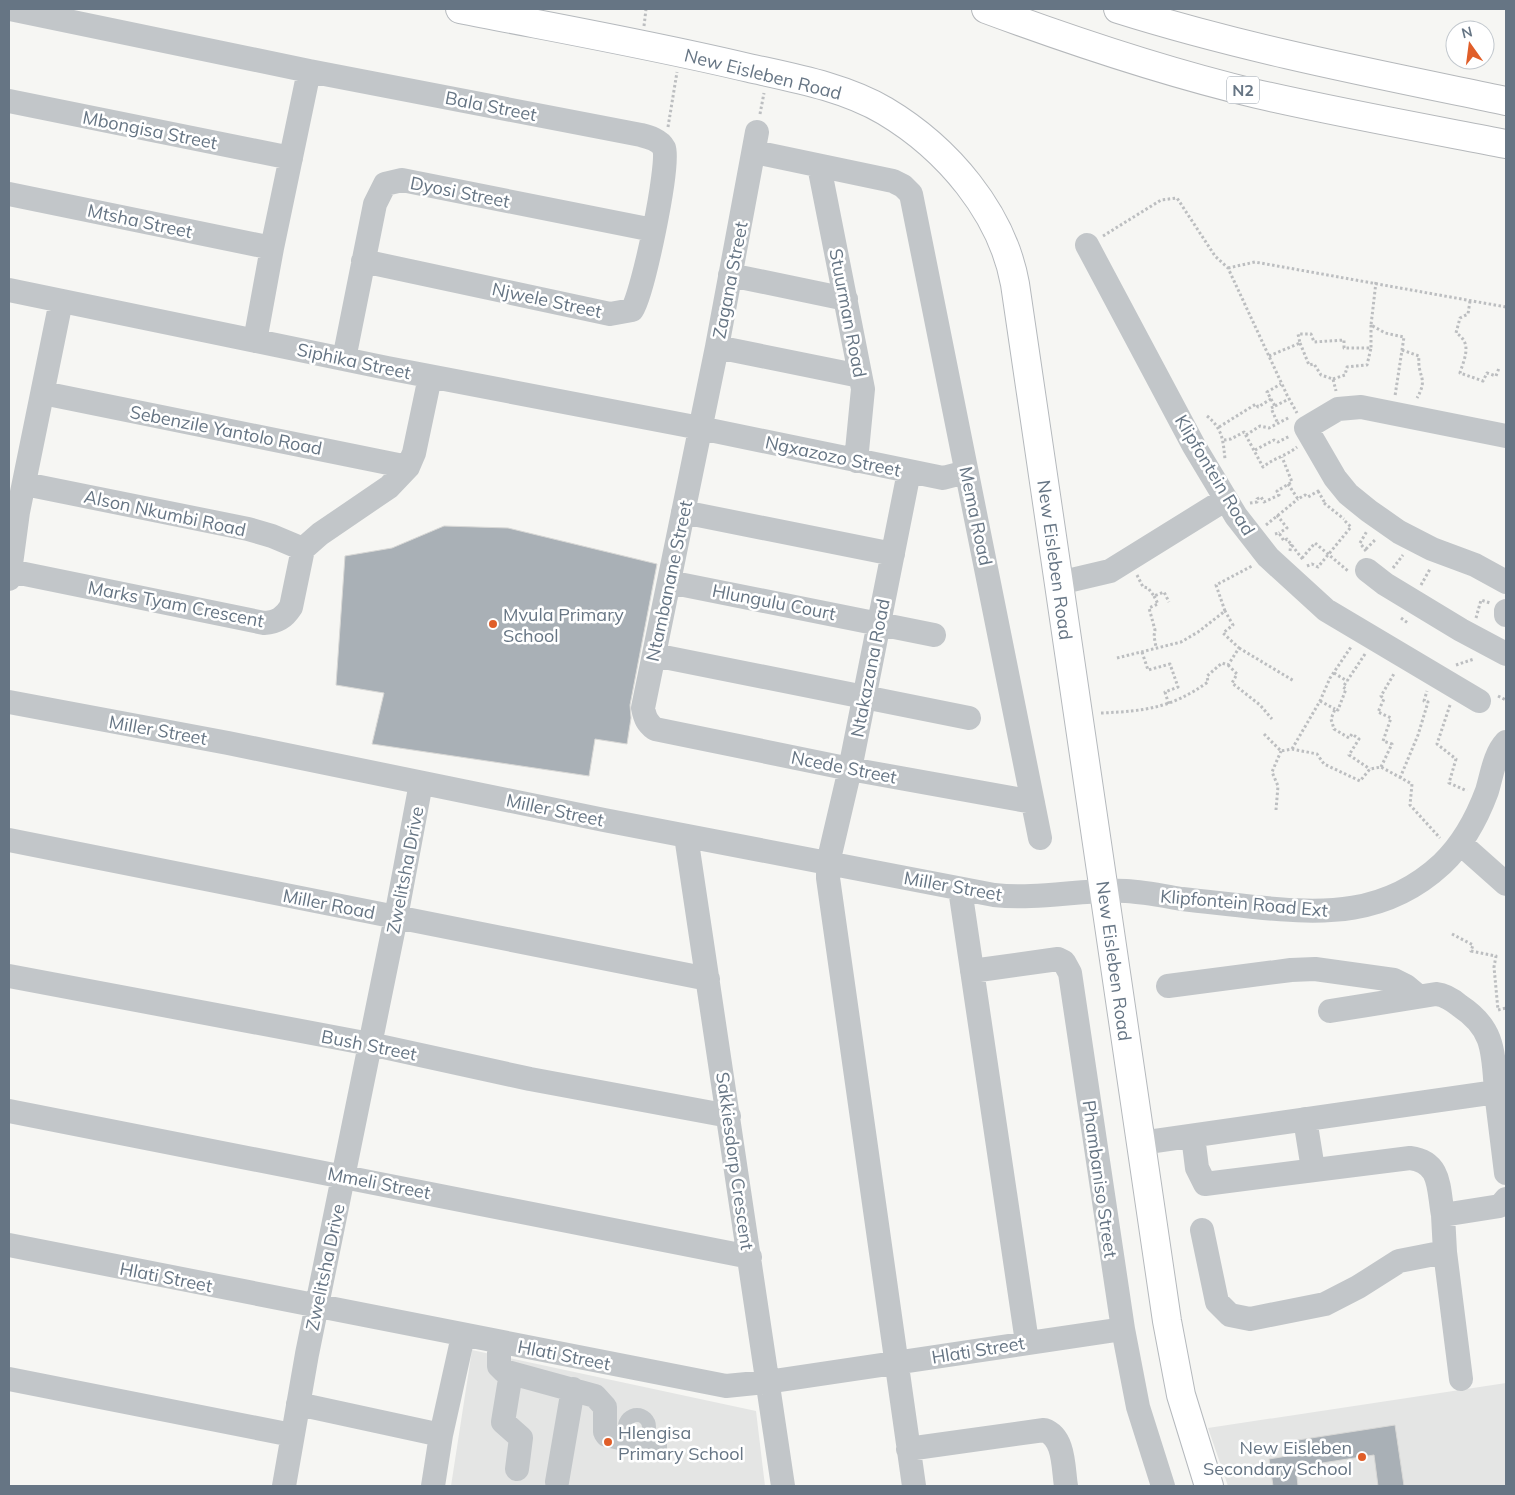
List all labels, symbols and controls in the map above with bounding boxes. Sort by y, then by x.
north arrow [1445,20,1495,70]
text: N [1460,22,1474,42]
street label: New Eisleben Road [682,43,844,105]
road number: N2 [1227,76,1259,104]
street label: Bala Street [443,86,539,126]
street label: Mbongisa Street [81,106,219,154]
street label: Dyosi Street [408,171,512,213]
street label: Mtsha Street [86,199,194,243]
street label: Zagana Street [707,219,753,341]
street label: Stuurman Road [824,247,872,379]
street label: Njwele Street [490,277,604,323]
street label: Siphika Street [295,338,413,384]
street label: Sebenzile Yantolo Road [128,400,324,460]
street label: Klipfontein Road [1170,410,1260,540]
street label: Ngxazozo Street [763,430,903,482]
street label: Mema Road [954,464,998,568]
street label: New Eisleben Road [1032,479,1078,641]
street label: Alson Nkumbi Road [82,485,248,541]
street label: Ntambanane Street [641,498,697,664]
street label: Marks Tyam Crescent [86,576,266,632]
street label: Hlungulu Court [710,579,838,625]
street label: Ntakazana Road [845,597,895,739]
place label: Mvula Primary School [503,603,624,647]
marker: Mvula Primary School [487,618,499,630]
street label: Miller Street [107,710,209,750]
street label: Ncede Street [789,745,899,789]
street label: Miller Street [504,788,606,832]
street label: Zwelitsha Drive [381,805,429,935]
street label: Miller Street [902,866,1004,906]
street label: New Eisleben Road [1091,880,1137,1042]
street label: Miller Road [281,884,377,924]
street label: Klipfontein Road Ext [1159,884,1329,922]
street label: Bush Street [319,1024,419,1066]
street label: Sakkiesdorp Crescent [711,1071,759,1251]
street label: Phambaniso Street [1078,1099,1122,1259]
street label: Mmeli Street [326,1162,432,1204]
street label: Zwelitsha Drive [300,1202,350,1332]
street label: Hlati Street [118,1257,214,1297]
street label: Hlati Street [930,1331,1026,1369]
street label: Hlati Street [516,1335,612,1375]
place label: Hlengisa Primary School [618,1421,744,1465]
marker: Hlengisa Primary School [602,1436,614,1448]
place label: New Eisleben Secondary School [1203,1436,1352,1480]
marker: New Eisleben Secondary School [1356,1451,1368,1463]

